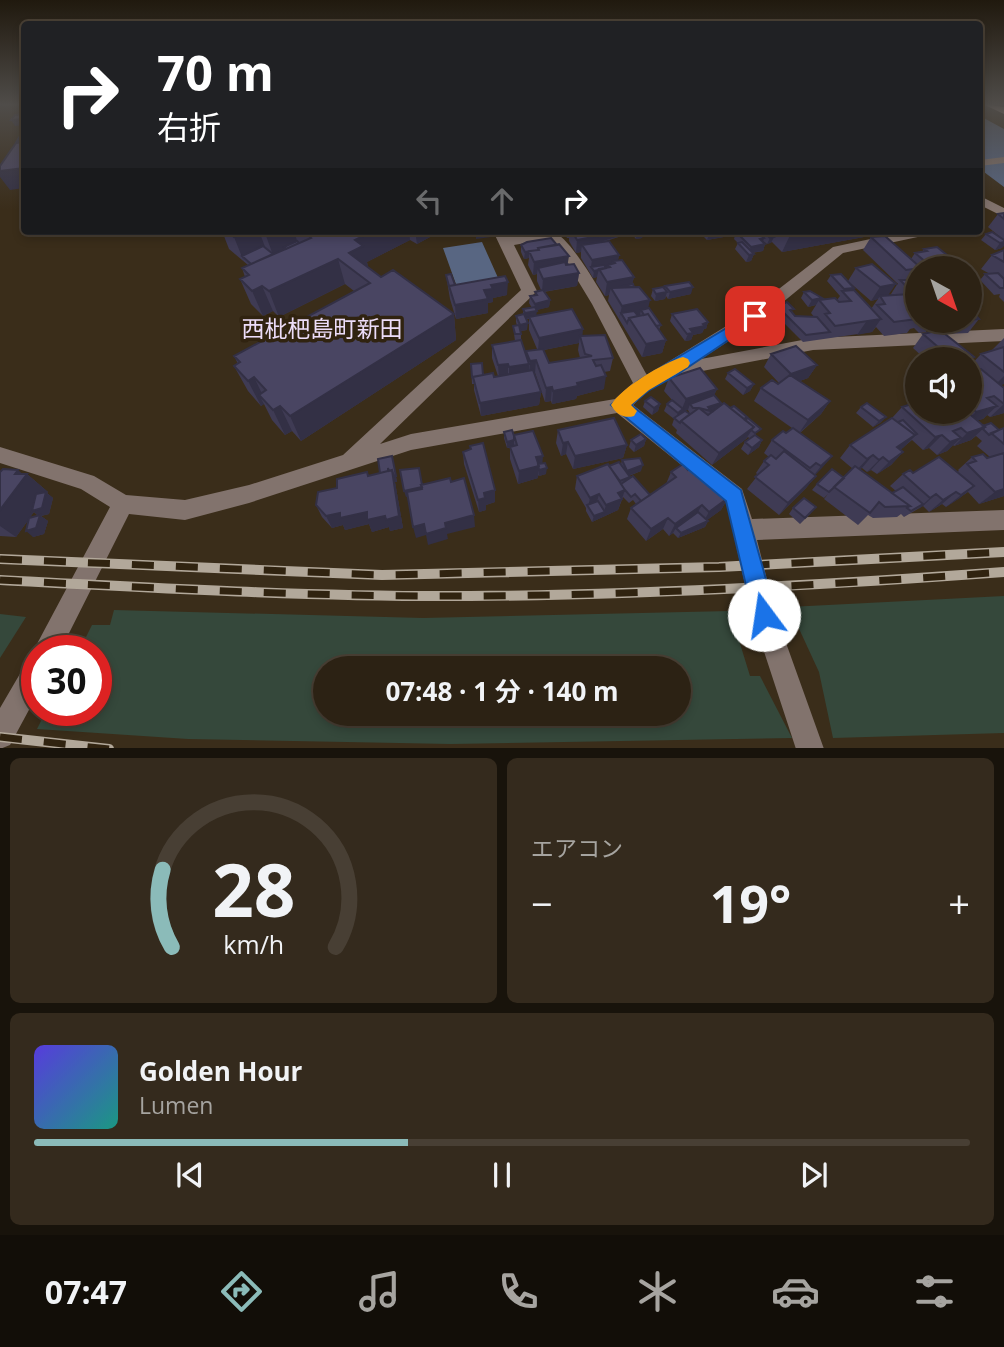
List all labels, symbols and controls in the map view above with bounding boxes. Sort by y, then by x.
text: 70 m [157,39,274,105]
icon: right [42,49,133,140]
text: 右折 [157,105,221,148]
icon: left [410,182,448,220]
icon: ahead [483,182,521,220]
icon: right [556,182,594,220]
north arrow [905,256,982,332]
map controls [905,256,982,424]
pin [725,286,785,346]
icon: arrive [736,297,774,335]
district label: 西枇杷島町新田 [242,312,403,344]
button: sound [905,347,982,424]
position arrow [727,578,801,652]
speed limit sign: 30 [21,635,112,726]
text: 07:48 · 1 分 · 140 m [385,673,619,709]
text: エアコン [531,832,623,864]
text: 28 [212,839,295,938]
text: 19° [710,867,791,938]
text: − [531,877,553,929]
text: + [948,877,970,929]
text: km/h [223,926,284,960]
text: Golden Hour [139,1053,302,1089]
text: Lumen [139,1089,213,1121]
icon: previous [171,1156,209,1194]
icon: pause [483,1156,521,1194]
icon: next [795,1156,833,1194]
icon: directions [217,1267,266,1316]
icon: music [355,1267,404,1316]
icon: phone [494,1267,543,1316]
icon: climate [633,1267,682,1316]
icon: car [771,1267,820,1316]
icon: filters [910,1267,959,1316]
text: 07:47 [45,1270,127,1313]

